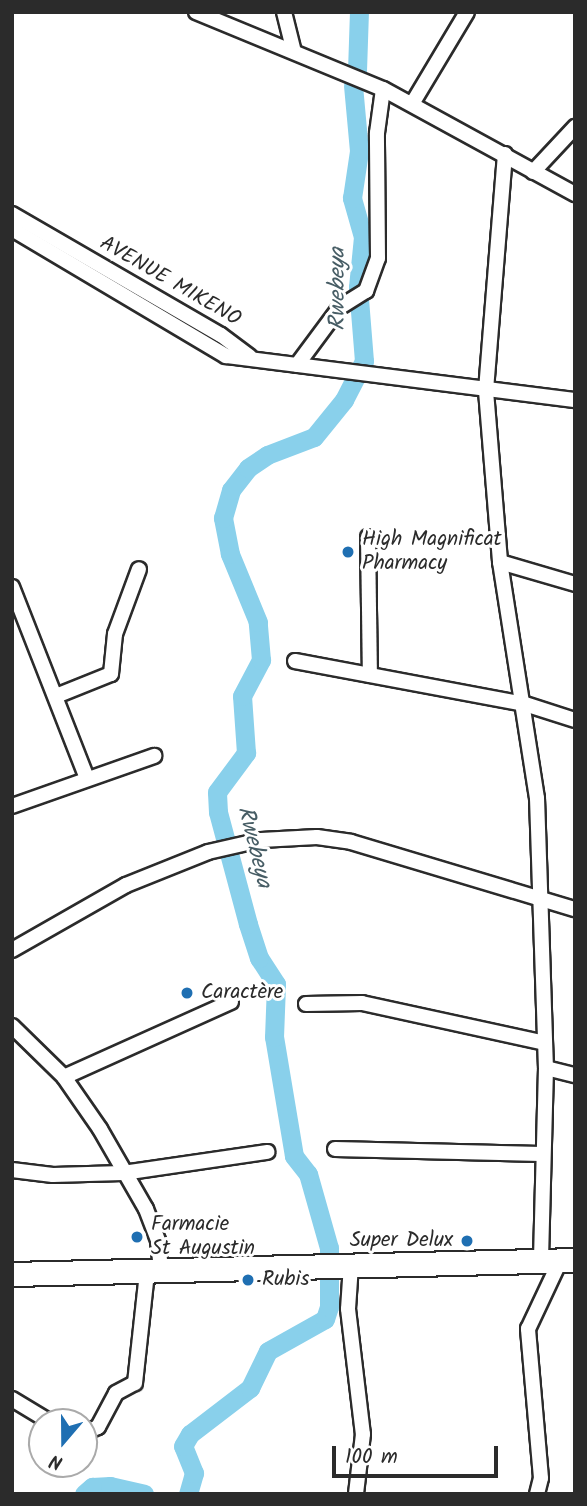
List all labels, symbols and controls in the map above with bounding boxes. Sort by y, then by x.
street label: AVENUE MIKENO [95,231,245,333]
water label: Rwebeya [324,247,352,331]
place label: High Magnificat Pharmacy [362,527,502,577]
marker: High Magnificat Pharmacy [340,544,356,560]
water label: Rwebeya [231,803,277,891]
place label: Caractère [201,980,283,1006]
marker: Caractère [179,985,195,1001]
place label: Farmacie St Augustin [151,1212,255,1262]
place label: Super Delux [350,1228,453,1254]
marker: Farmacie St Augustin [129,1229,145,1245]
marker: Super Delux [459,1233,475,1249]
place label: Rubis [262,1267,309,1293]
marker: Rubis [240,1272,256,1288]
north arrow [28,1408,98,1478]
scale bar [335,1432,501,1476]
text: 100 m [345,1441,398,1474]
text: N [46,1445,67,1477]

